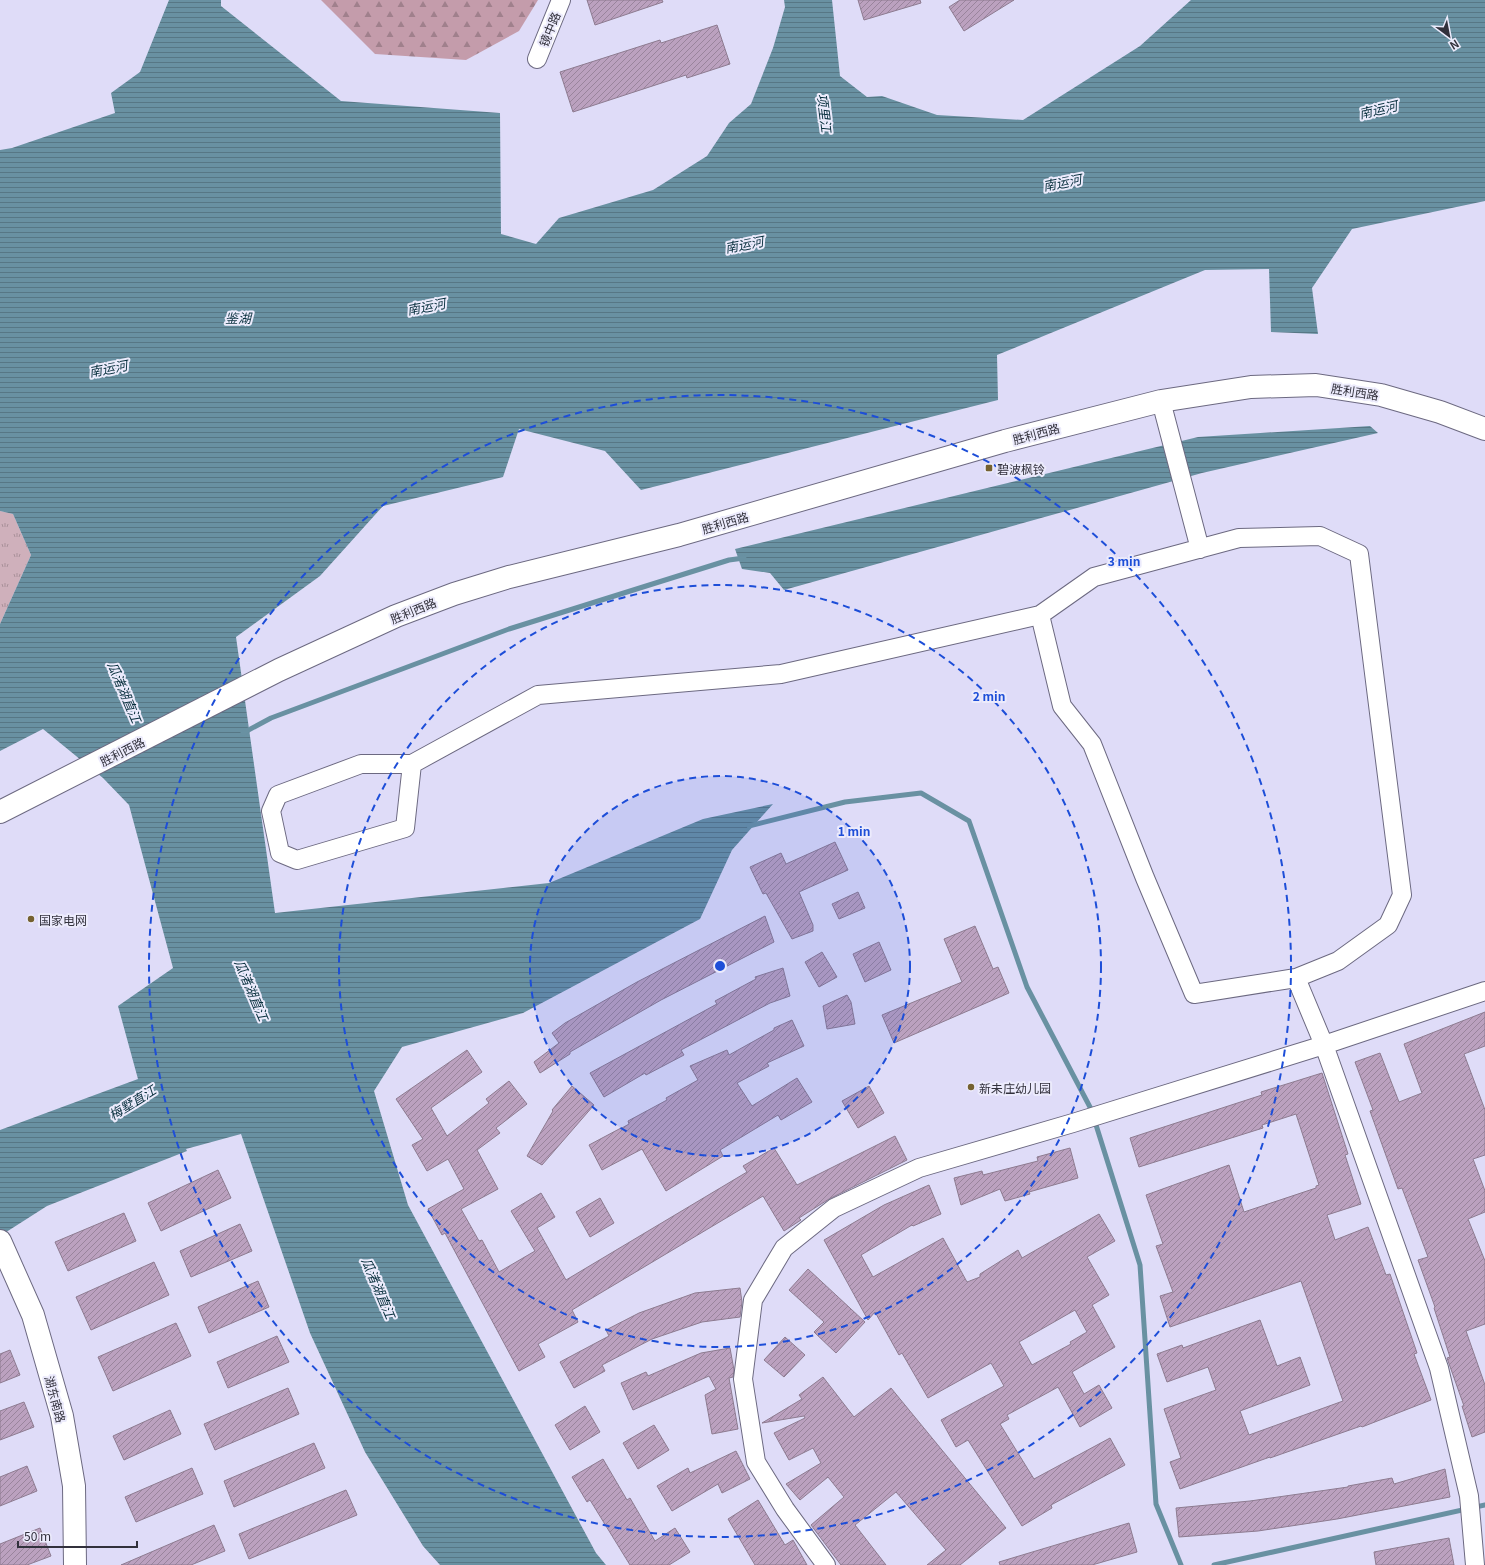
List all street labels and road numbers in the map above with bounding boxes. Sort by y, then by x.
street label: 镜中路 [534,9,564,49]
street label: 胜利西路 [1330,379,1380,403]
street label: 胜利西路 [1011,419,1061,447]
street label: 胜利西路 [700,507,750,537]
street label: 胜利西路 [388,593,438,627]
street label: 胜利西路 [97,733,147,769]
street label: 湖东南路 [42,1374,70,1424]

